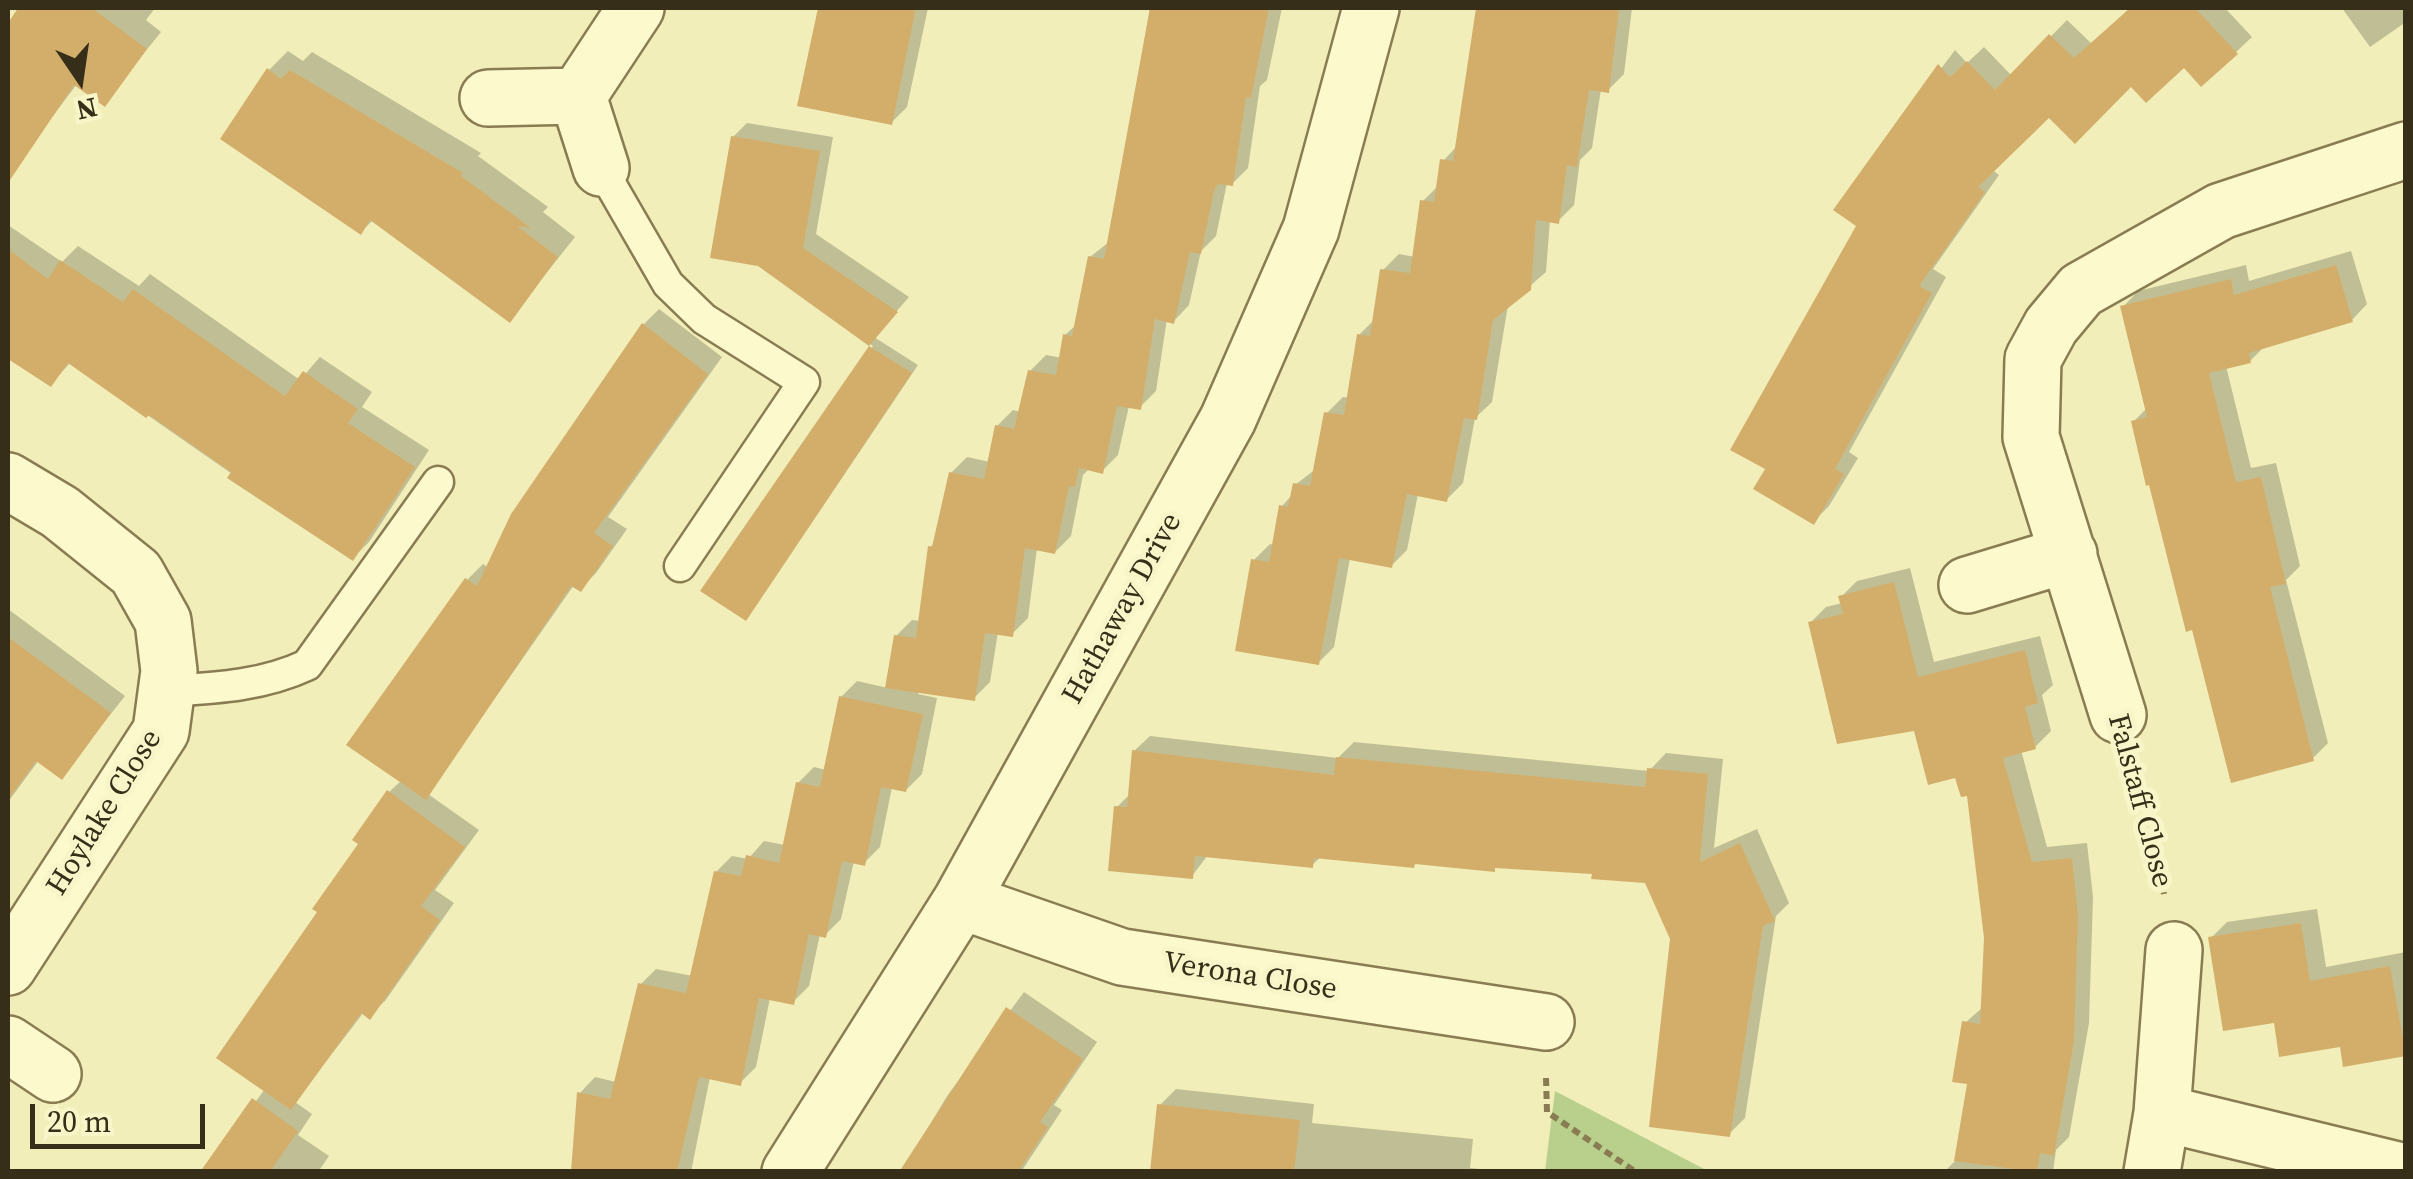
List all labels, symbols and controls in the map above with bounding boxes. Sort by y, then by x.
north arrow [30,30,130,130]
text: N [73,88,101,130]
street label: Hathaway Drive [1056,507,1190,711]
street label: Falstaff Close [2099,710,2179,892]
street label: Hoylake Close [40,723,170,903]
street label: Verona Close [1161,946,1339,1008]
scale bar [35,1084,210,1146]
text: 20 m [47,1101,111,1142]

